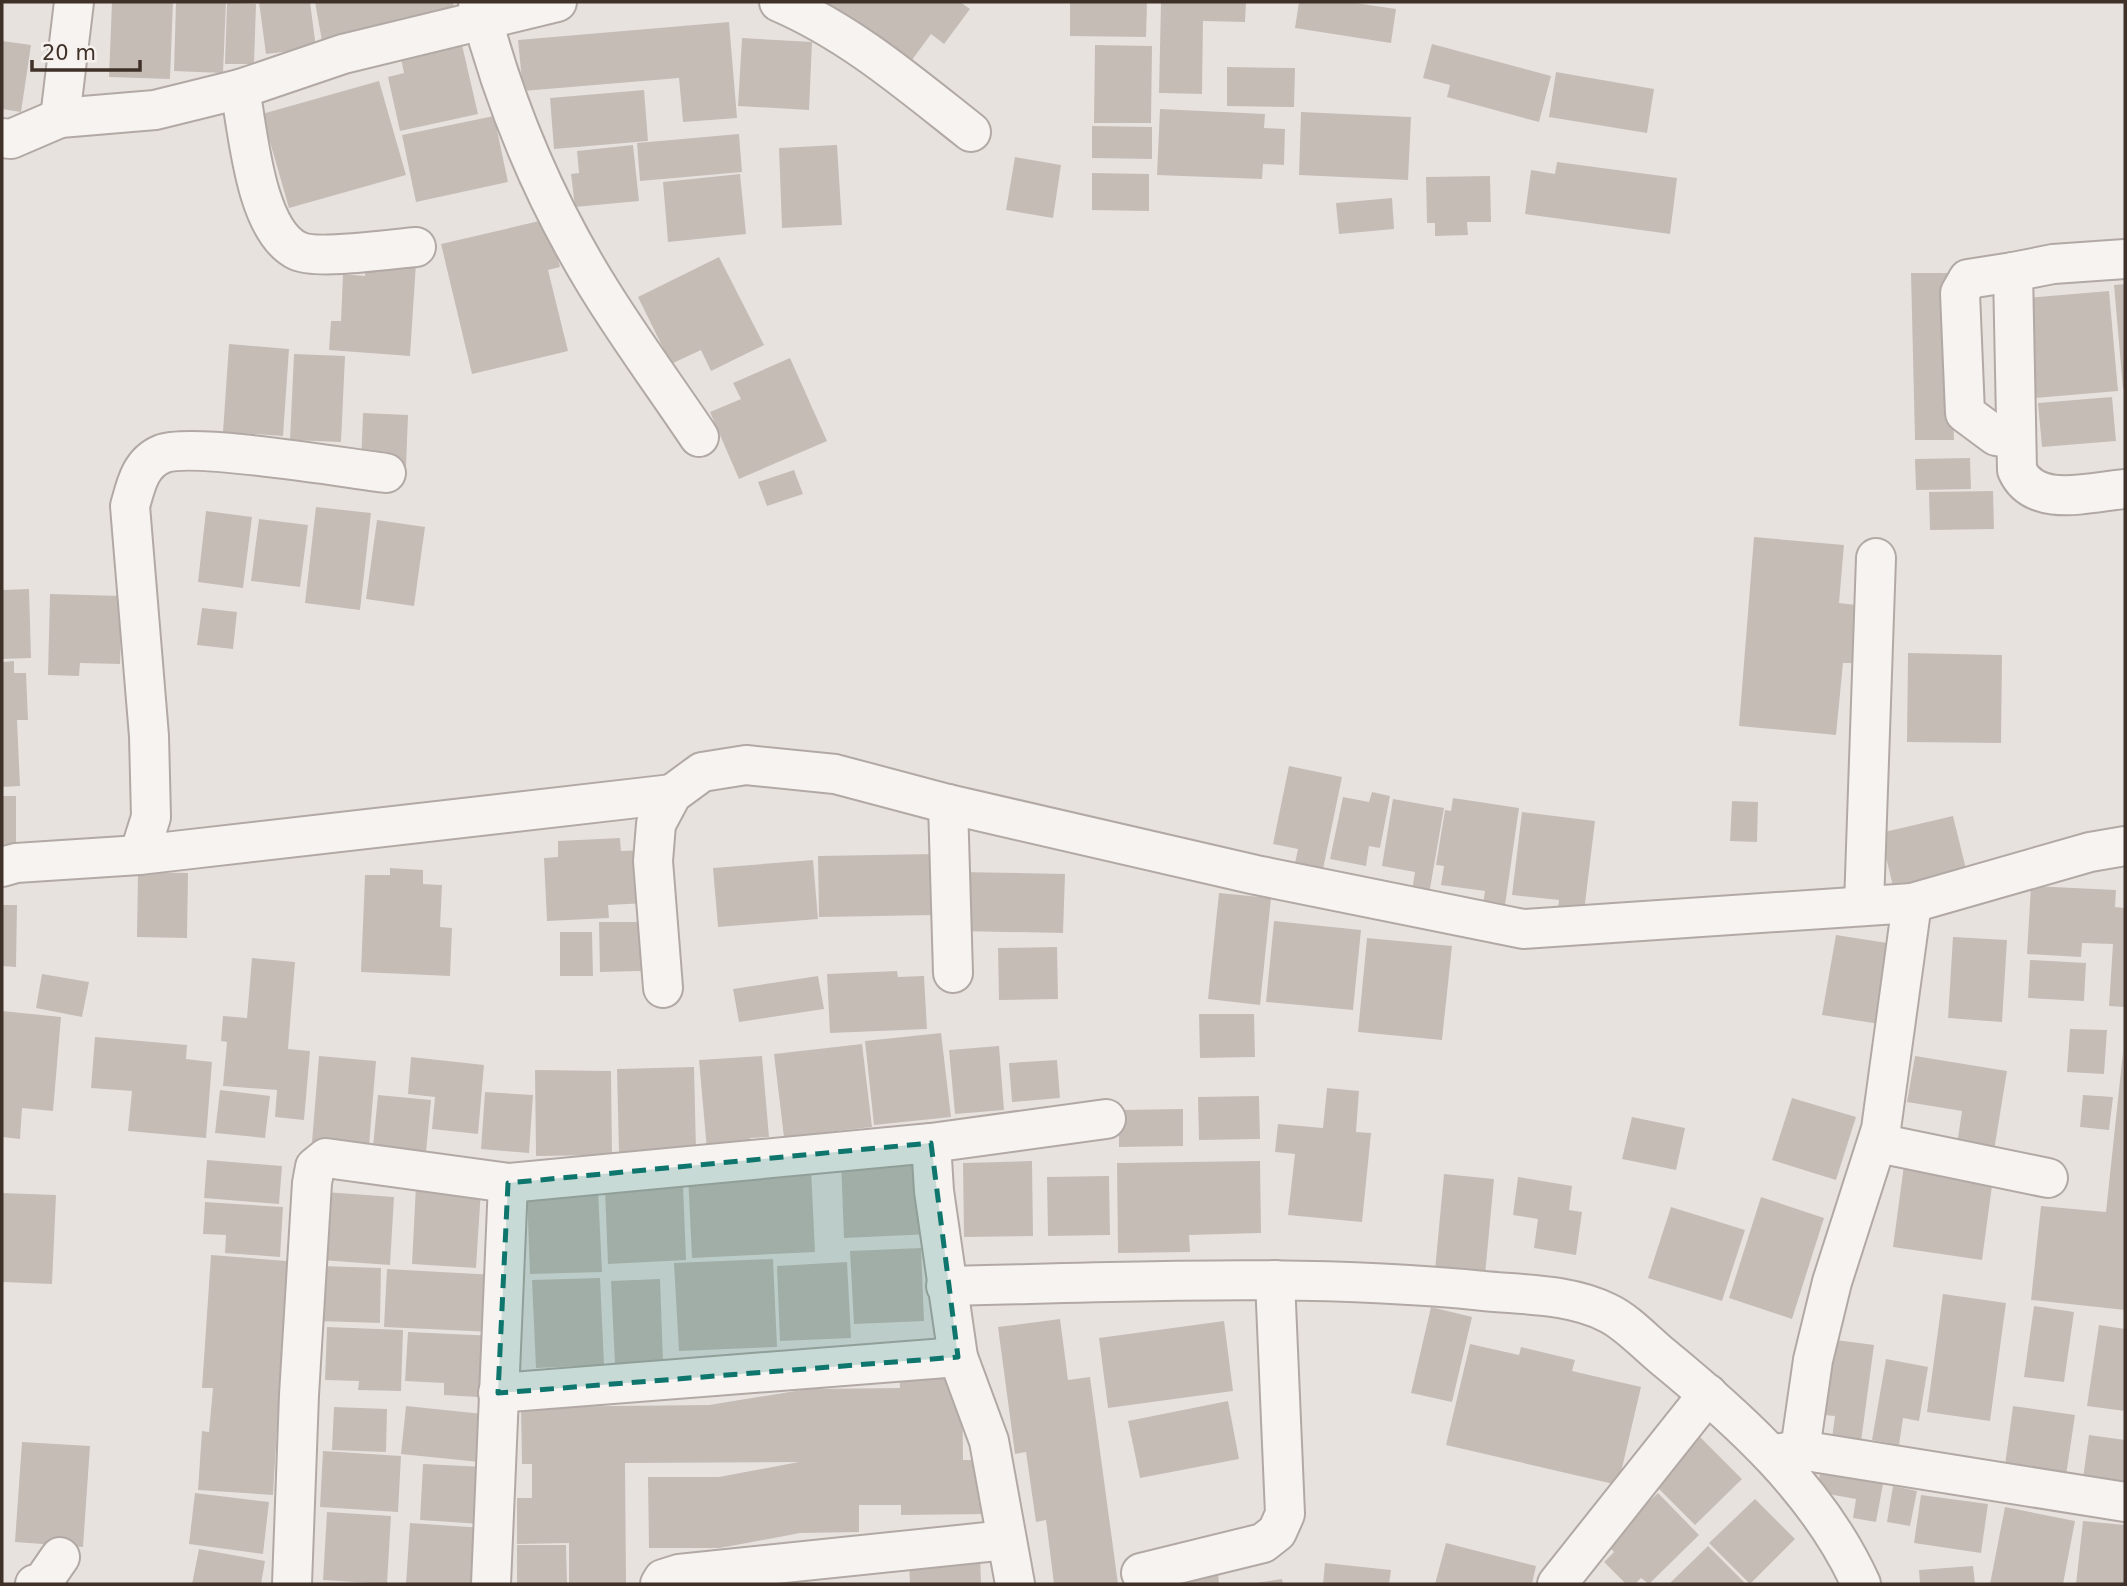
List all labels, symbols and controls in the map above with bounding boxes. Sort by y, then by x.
scale bar [32,28,140,72]
text: 20 m [42,41,96,65]

